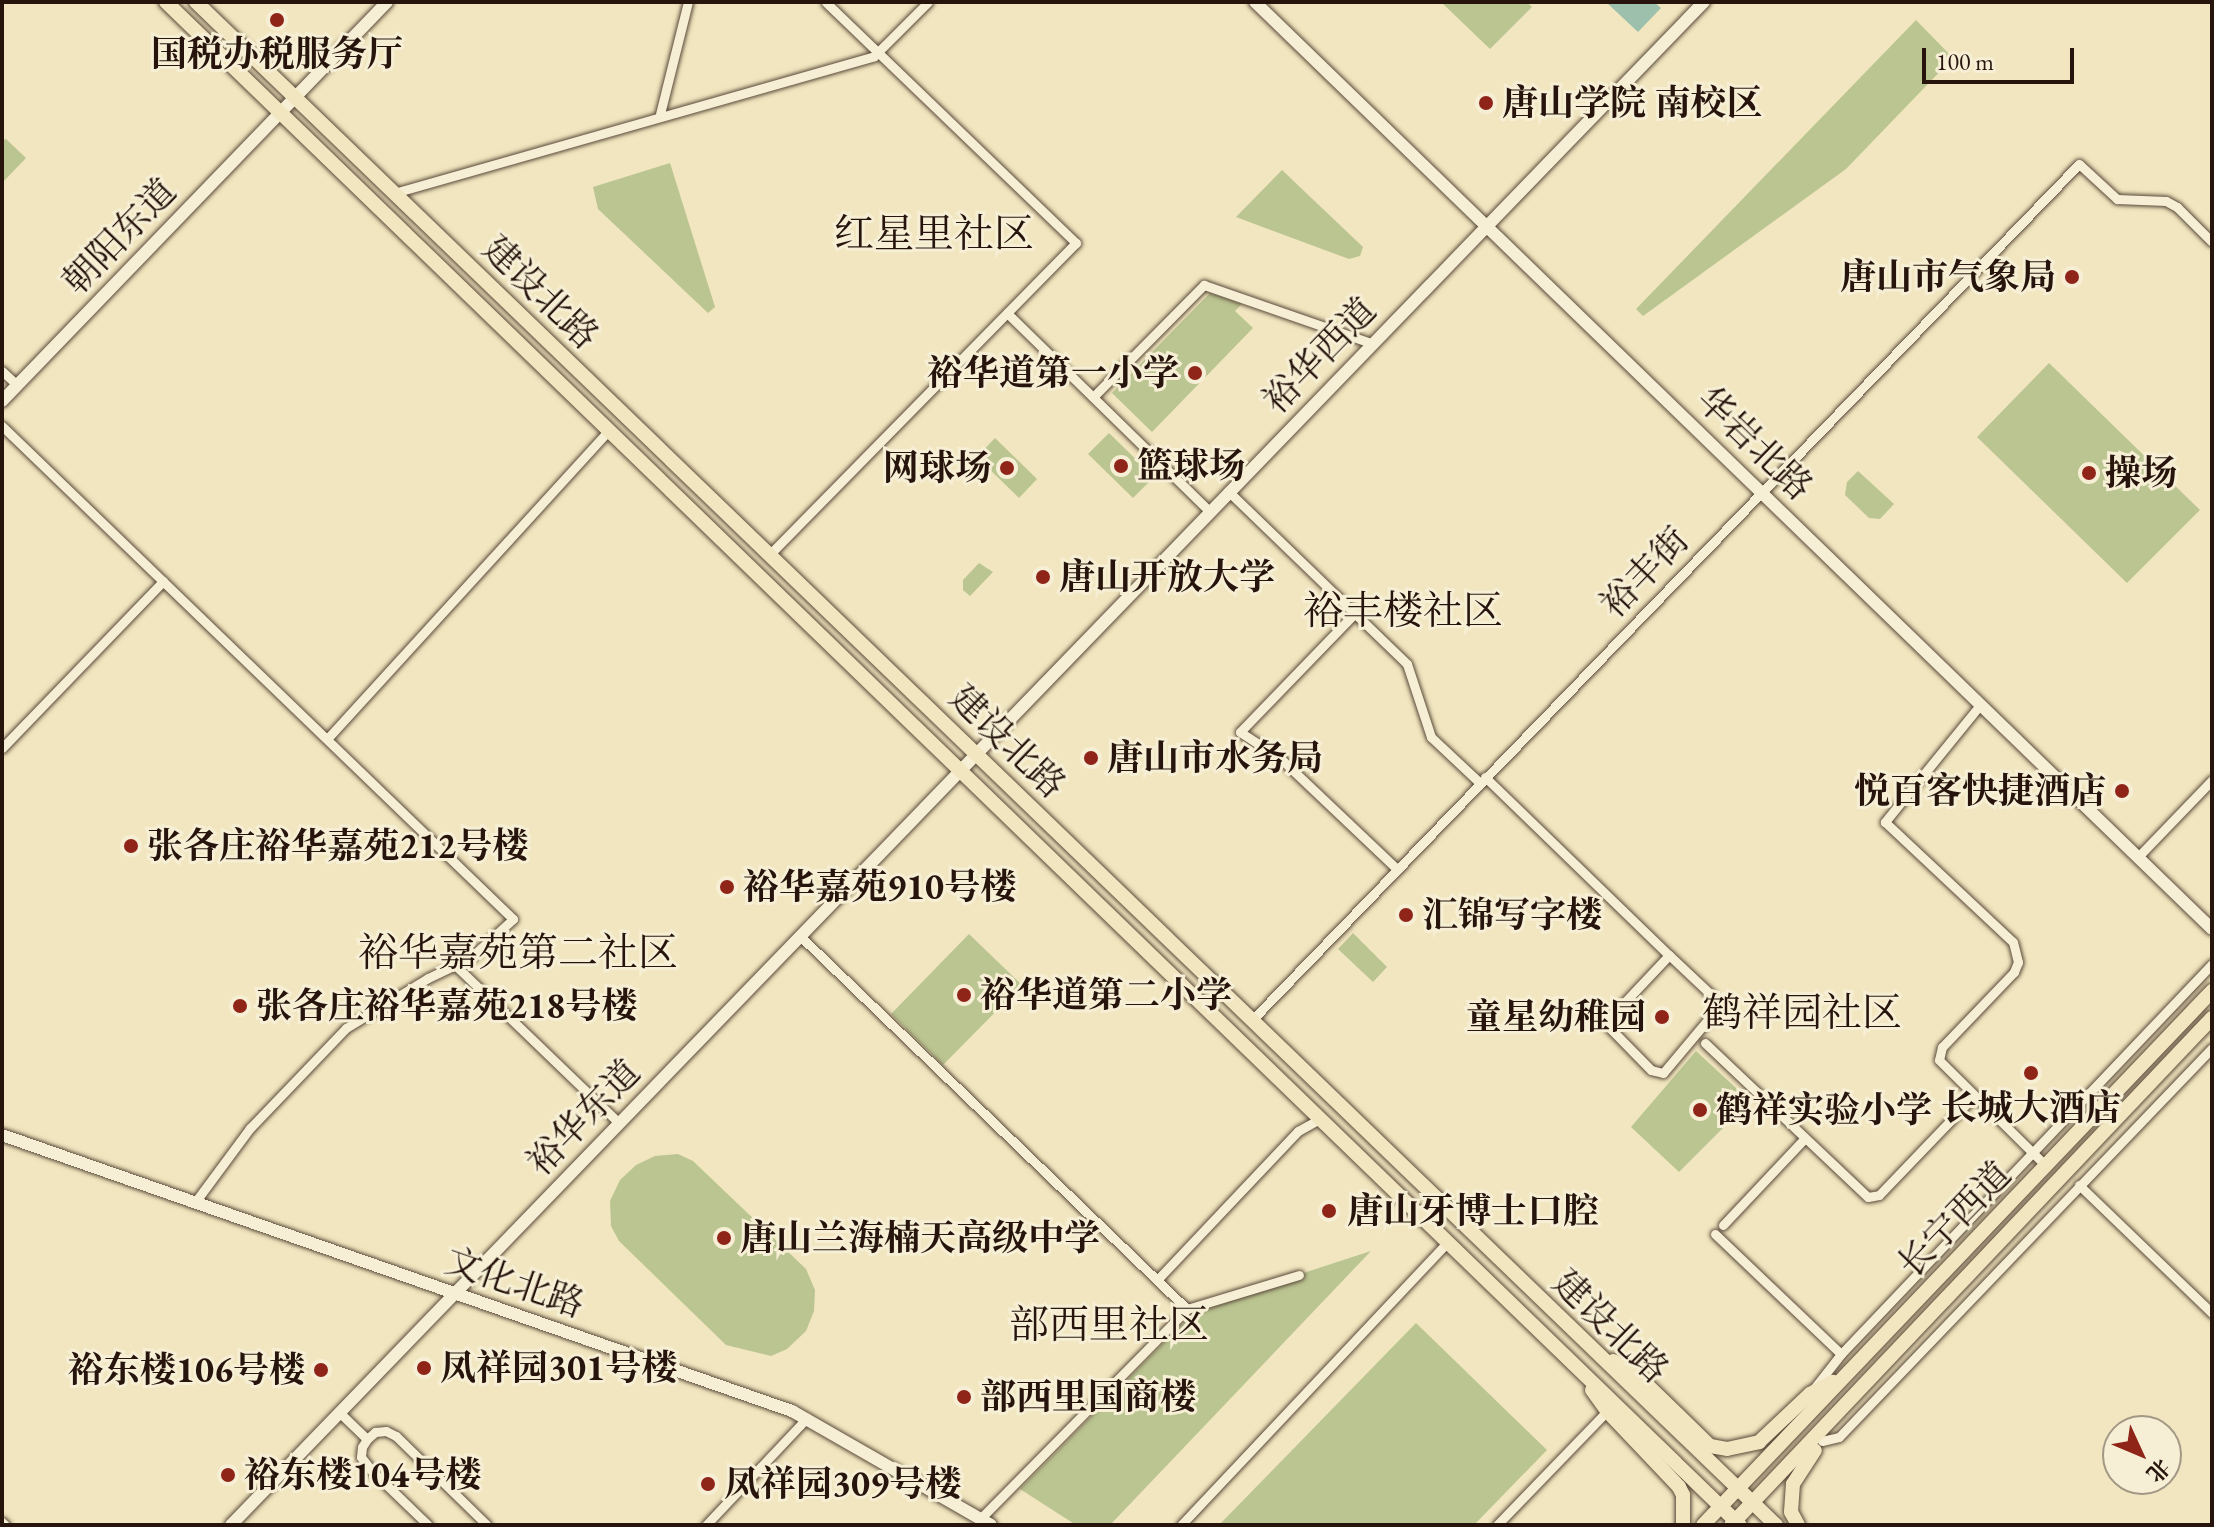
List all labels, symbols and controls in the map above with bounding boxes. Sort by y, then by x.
marker: 国税办税服务厅 [268,11,286,29]
place label: 国税办税服务厅 [151,32,403,76]
scale bar [1926,32,2078,82]
text: 100 m [1936,46,1994,77]
place label: 唐山学院 南校区 [1502,81,1763,125]
marker: 唐山学院 南校区 [1477,94,1495,112]
street label: 朝阳东道 [53,169,185,303]
district label: 红星里社区 [834,209,1034,257]
street label: 建设北路 [474,226,608,358]
place label: 唐山市气象局 [1840,255,2056,299]
marker: 唐山市气象局 [2063,268,2081,286]
street label: 裕华西道 [1253,288,1385,422]
place label: 裕华道第一小学 [927,351,1179,395]
marker: 裕华道第一小学 [1186,364,1204,382]
street label: 华岩北路 [1688,377,1822,509]
place label: 篮球场 [1137,444,1245,488]
place label: 网球场 [883,446,991,490]
place label: 操场 [2105,451,2177,495]
marker: 篮球场 [1112,457,1130,475]
marker: 网球场 [998,459,1016,477]
marker: 操场 [2080,464,2098,482]
street label: 裕丰街 [1591,518,1697,626]
place label: 唐山开放大学 [1059,555,1275,599]
marker: 唐山开放大学 [1034,568,1052,586]
district label: 裕丰楼社区 [1303,586,1503,634]
street label: 建设北路 [941,675,1075,807]
place label: 唐山市水务局 [1107,736,1323,780]
marker: 唐山市水务局 [1082,749,1100,767]
place label: 悦百客快捷酒店 [1854,769,2106,813]
marker: 悦百客快捷酒店 [2113,782,2131,800]
place label: 张各庄裕华嘉苑212号楼 [147,824,528,868]
marker: 张各庄裕华嘉苑212号楼 [122,837,140,855]
place label: 裕华嘉苑910号楼 [743,865,1016,909]
marker: 裕华嘉苑910号楼 [718,878,736,896]
place label: 汇锦写字楼 [1422,893,1602,937]
marker: 汇锦写字楼 [1397,906,1415,924]
district label: 裕华嘉苑第二社区 [358,928,678,976]
place label: 裕华道第二小学 [980,973,1232,1017]
place label: 张各庄裕华嘉苑218号楼 [256,984,637,1028]
marker: 裕华道第二小学 [955,986,973,1004]
district label: 鹤祥园社区 [1702,988,1902,1036]
place label: 童星幼稚园 [1466,995,1646,1039]
marker: 张各庄裕华嘉苑218号楼 [231,997,249,1015]
marker: 童星幼稚园 [1653,1008,1671,1026]
street label: 裕华东道 [517,1050,649,1184]
marker: 长城大酒店 [2022,1064,2040,1082]
place label: 长城大酒店 [1941,1086,2121,1130]
place label: 鹤祥实验小学 [1716,1088,1932,1132]
marker: 鹤祥实验小学 [1691,1101,1709,1119]
street label: 长宁西道 [1888,1152,2020,1286]
place label: 唐山牙博士口腔 [1347,1189,1599,1233]
marker: 唐山牙博士口腔 [1318,1200,1340,1222]
place label: 唐山兰海楠天高级中学 [740,1216,1100,1260]
marker: 唐山兰海楠天高级中学 [715,1229,733,1247]
street label: 文化北路 [440,1238,590,1326]
street label: 建设北路 [1544,1260,1678,1392]
district label: 部西里社区 [1009,1300,1209,1348]
place label: 凤祥园301号楼 [440,1346,677,1390]
place label: 裕东楼106号楼 [68,1348,305,1392]
marker: 凤祥园301号楼 [415,1359,433,1377]
marker: 裕东楼106号楼 [312,1361,330,1379]
place label: 部西里国商楼 [980,1375,1196,1419]
marker: 部西里国商楼 [955,1388,973,1406]
north arrow [2102,1415,2182,1495]
place label: 裕东楼104号楼 [244,1453,481,1497]
text: 北 [2140,1453,2176,1489]
place label: 凤祥园309号楼 [724,1462,961,1506]
marker: 裕东楼104号楼 [219,1466,237,1484]
marker: 凤祥园309号楼 [699,1475,717,1493]

